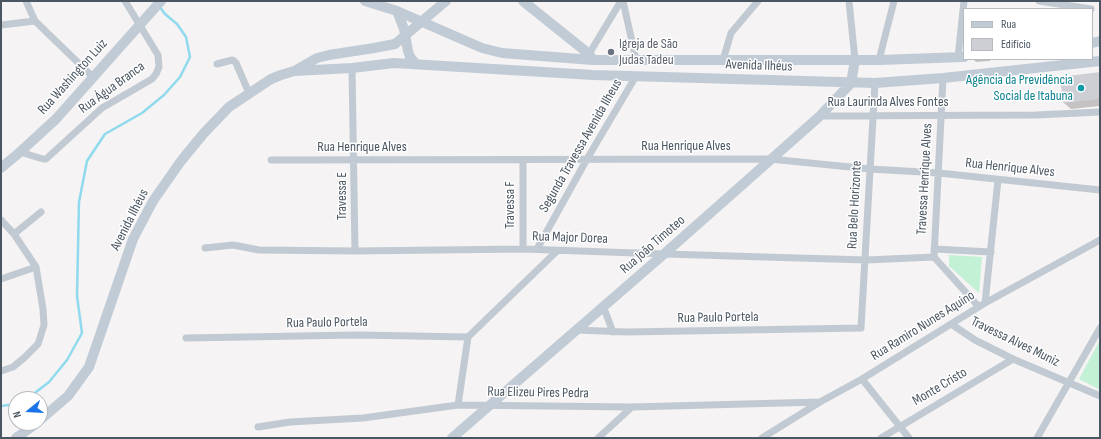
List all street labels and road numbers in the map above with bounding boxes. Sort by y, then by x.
street label: Rua Washington Luiz [35,36,111,118]
street label: Avenida Ilhéus [725,56,793,76]
street label: Rua Água Branca [76,58,148,118]
street label: Segunda Travessa Avenida Ilheus [536,76,626,216]
street label: Rua Laurinda Alves Fontes [827,94,949,110]
street label: Travessa Henrique Alves [914,123,936,235]
street label: Rua Henrique Alves [641,138,731,154]
street label: Rua Henrique Alves [317,139,407,155]
street label: Rua Henrique Alves [965,155,1055,181]
street label: Rua Belo Horizonte [844,160,866,250]
street label: Travessa E [334,172,350,220]
street label: Travessa F [502,181,518,229]
street label: Avenida Ilhéus [107,186,153,254]
street label: Rua João Timoteo [617,212,689,278]
street label: Rua Major Dorea [532,228,608,248]
street label: Rua Ramiro Nunes Aquino [868,287,978,365]
street label: Rua Paulo Portela [677,309,759,327]
street label: Travessa Alves Muniz [968,313,1062,371]
street label: Rua Paulo Portela [286,314,368,332]
street label: Monte Cristo [910,364,970,410]
street label: Rua Elizeu Pires Pedra [487,384,589,402]

